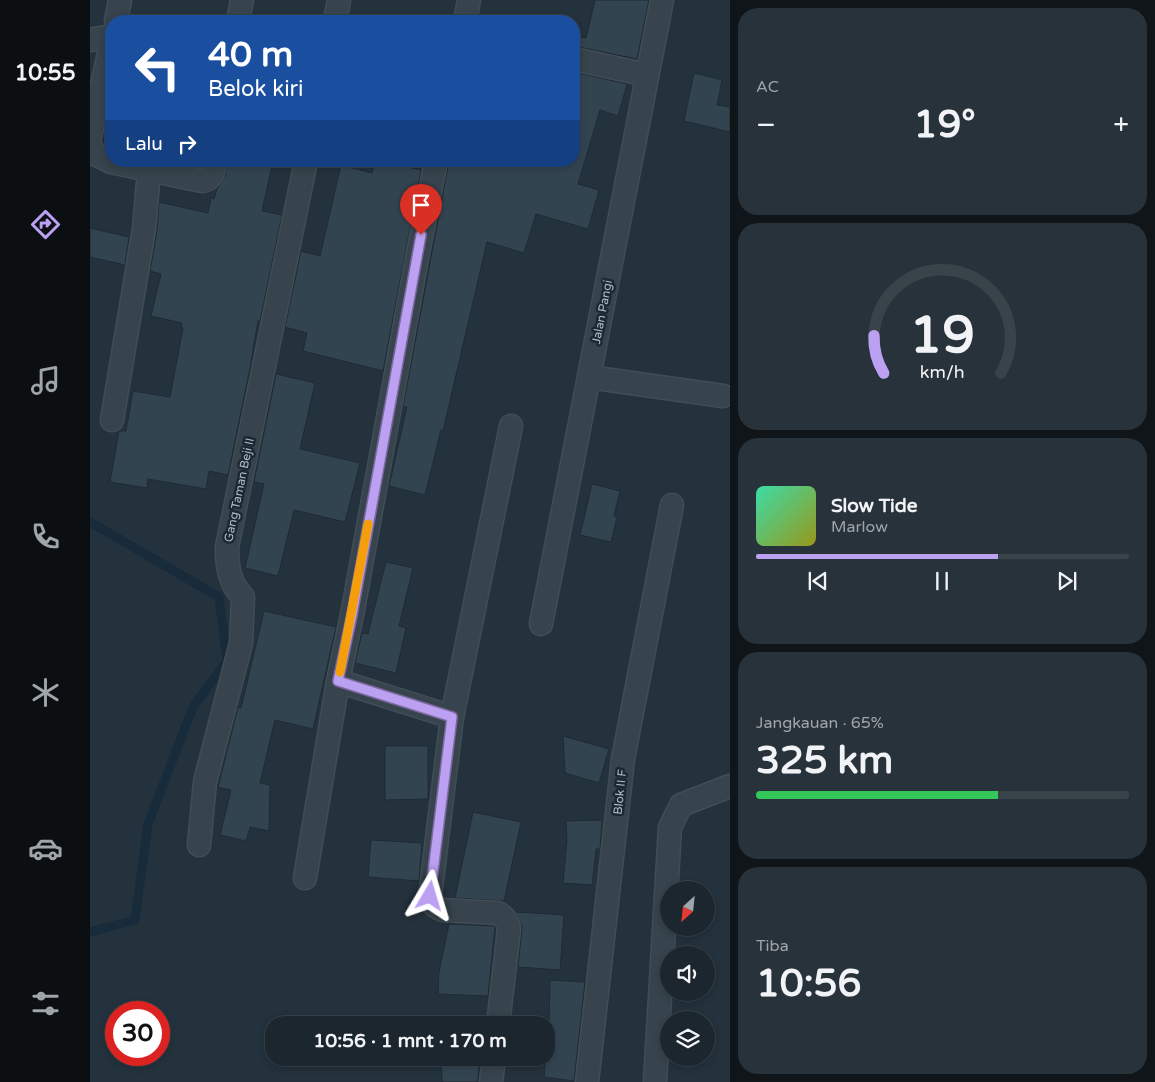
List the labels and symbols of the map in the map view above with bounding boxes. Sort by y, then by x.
pin [400,184,442,235]
street label: Jalan Pangi [589,279,615,345]
street label: Gang Taman Beji II [221,437,257,543]
street label: Blok II F [611,769,629,815]
position arrow [403,869,455,921]
north arrow [660,881,715,936]
speed limit sign: 30 [105,1001,170,1066]

